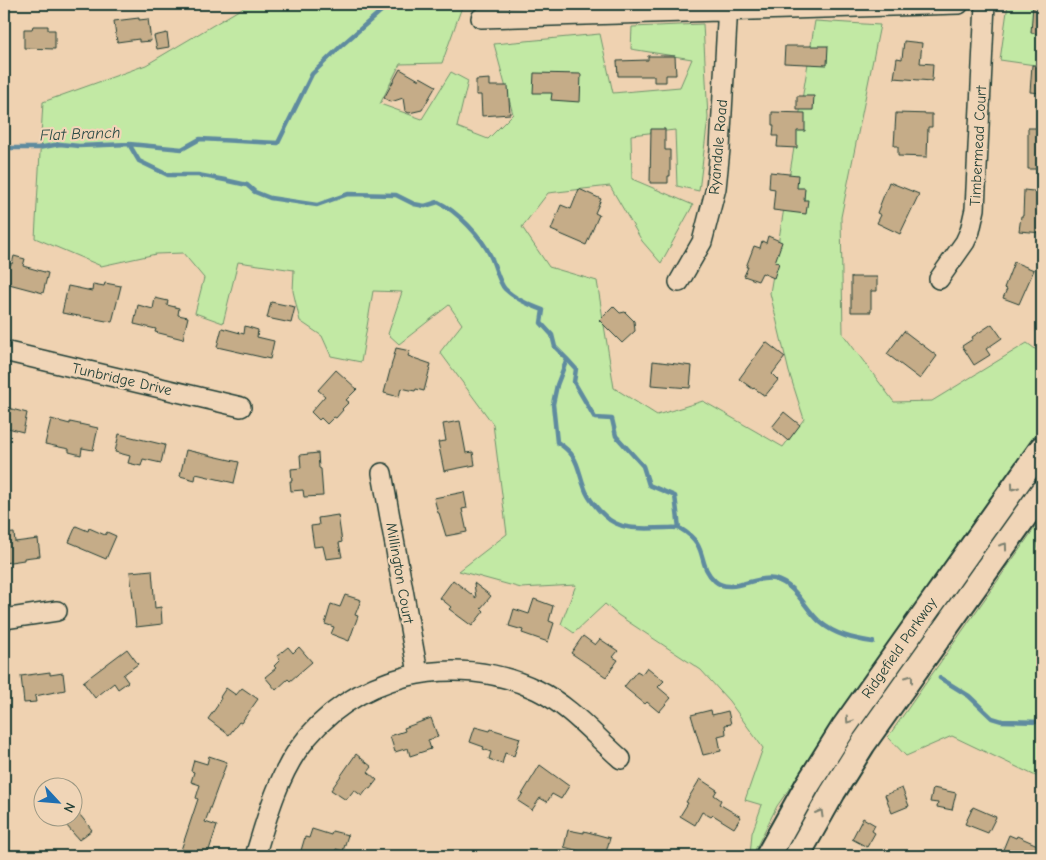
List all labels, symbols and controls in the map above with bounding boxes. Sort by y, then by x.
street label: Timbermead Court [966,84,990,207]
street label: Ryandale Road [705,99,731,195]
water label: Flat Branch [39,124,121,144]
street label: Tunbridge Drive [70,359,174,399]
one-way arrow [1011,482,1020,491]
street label: Millington Court [382,521,418,626]
one-way arrow [998,542,1007,552]
street label: Ridgefield Parkway [858,594,941,702]
one-way arrow [904,674,913,684]
one-way arrow [846,714,855,724]
north arrow [32,778,82,828]
text: N [60,800,79,815]
one-way arrow [814,810,824,819]

